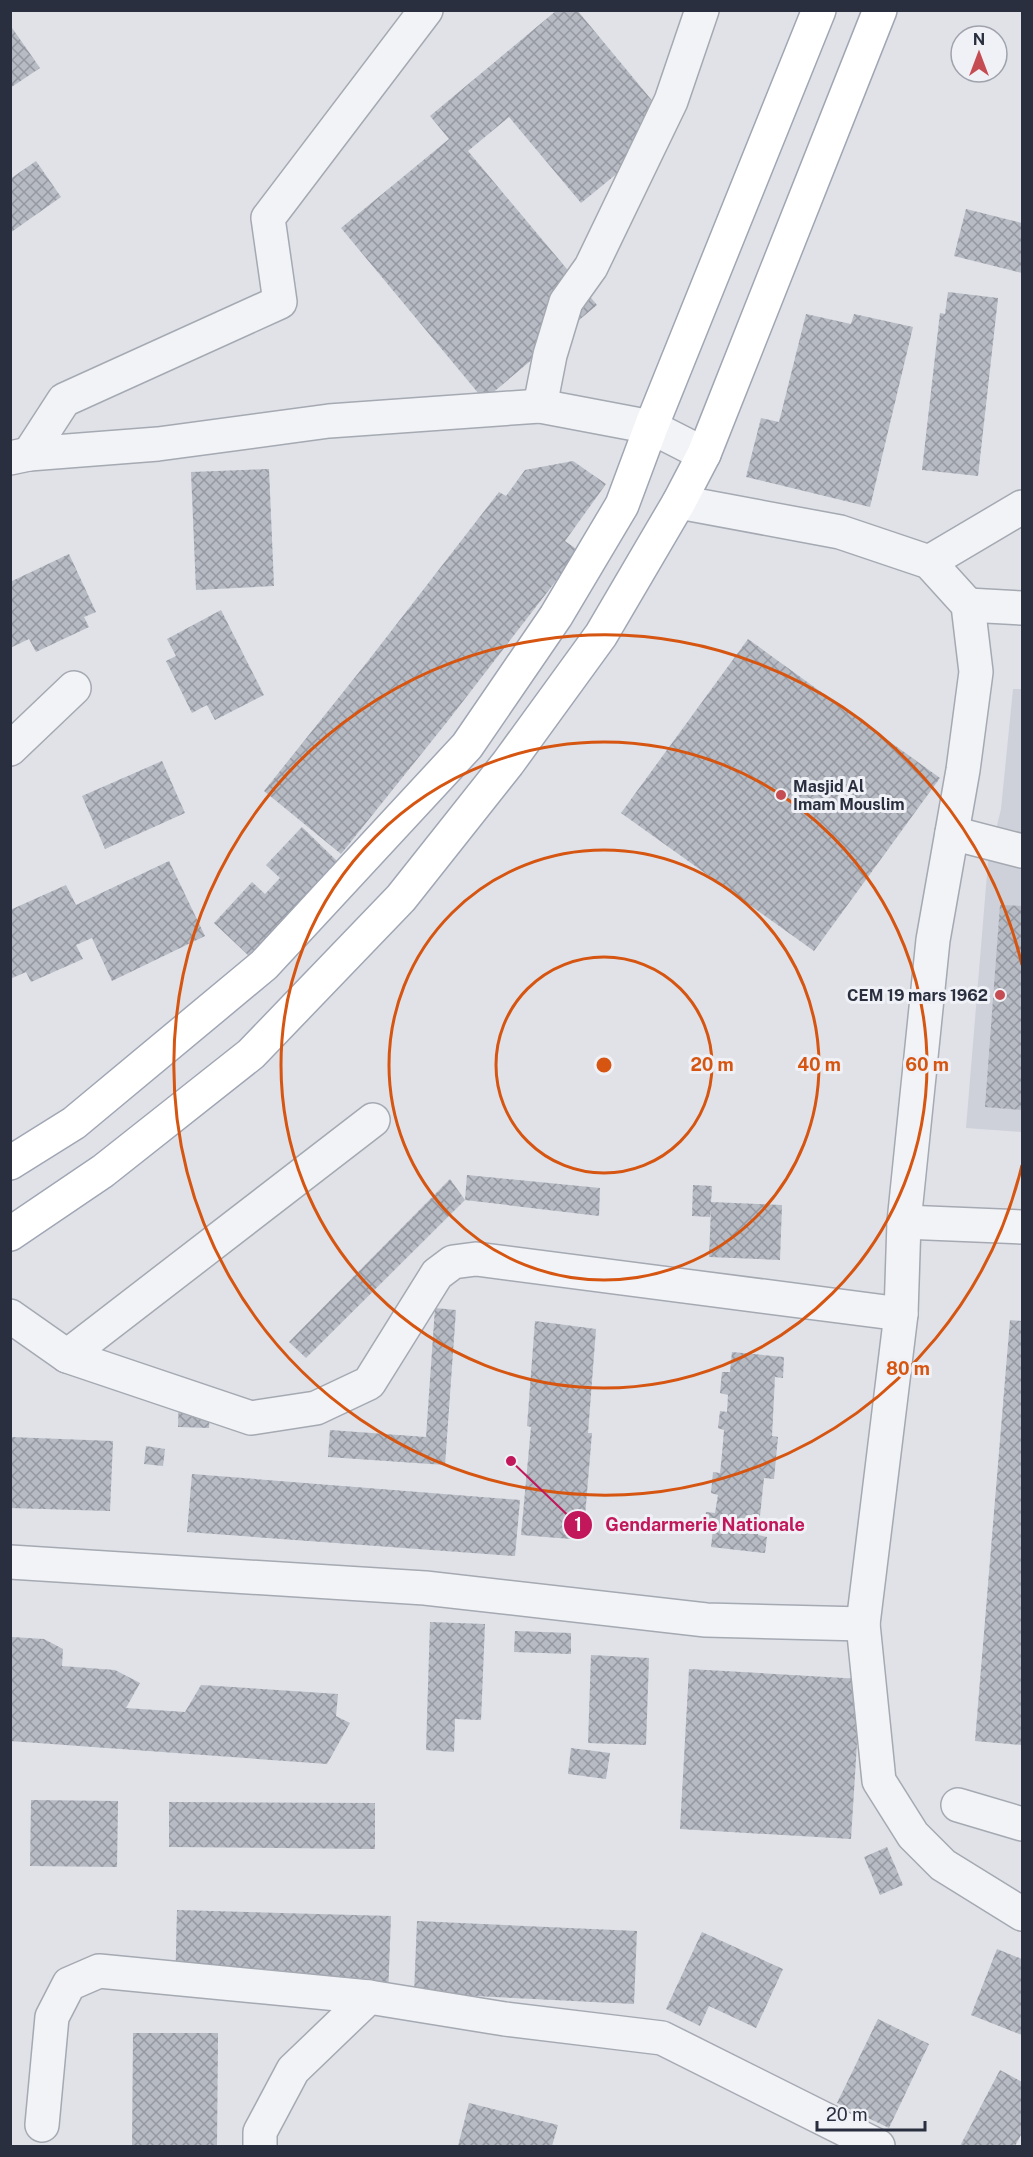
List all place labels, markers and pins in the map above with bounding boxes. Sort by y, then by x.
place label: Masjid Al Imam Mouslim [793,777,905,814]
marker: Masjid Al Imam Mouslim [774,788,788,802]
place label: CEM 19 mars 1962 [847,986,988,1005]
marker: CEM 19 mars 1962 [993,988,1007,1002]
centre of rings [594,1055,614,1075]
callout: Gendarmerie Nationale [563,1507,817,1543]

